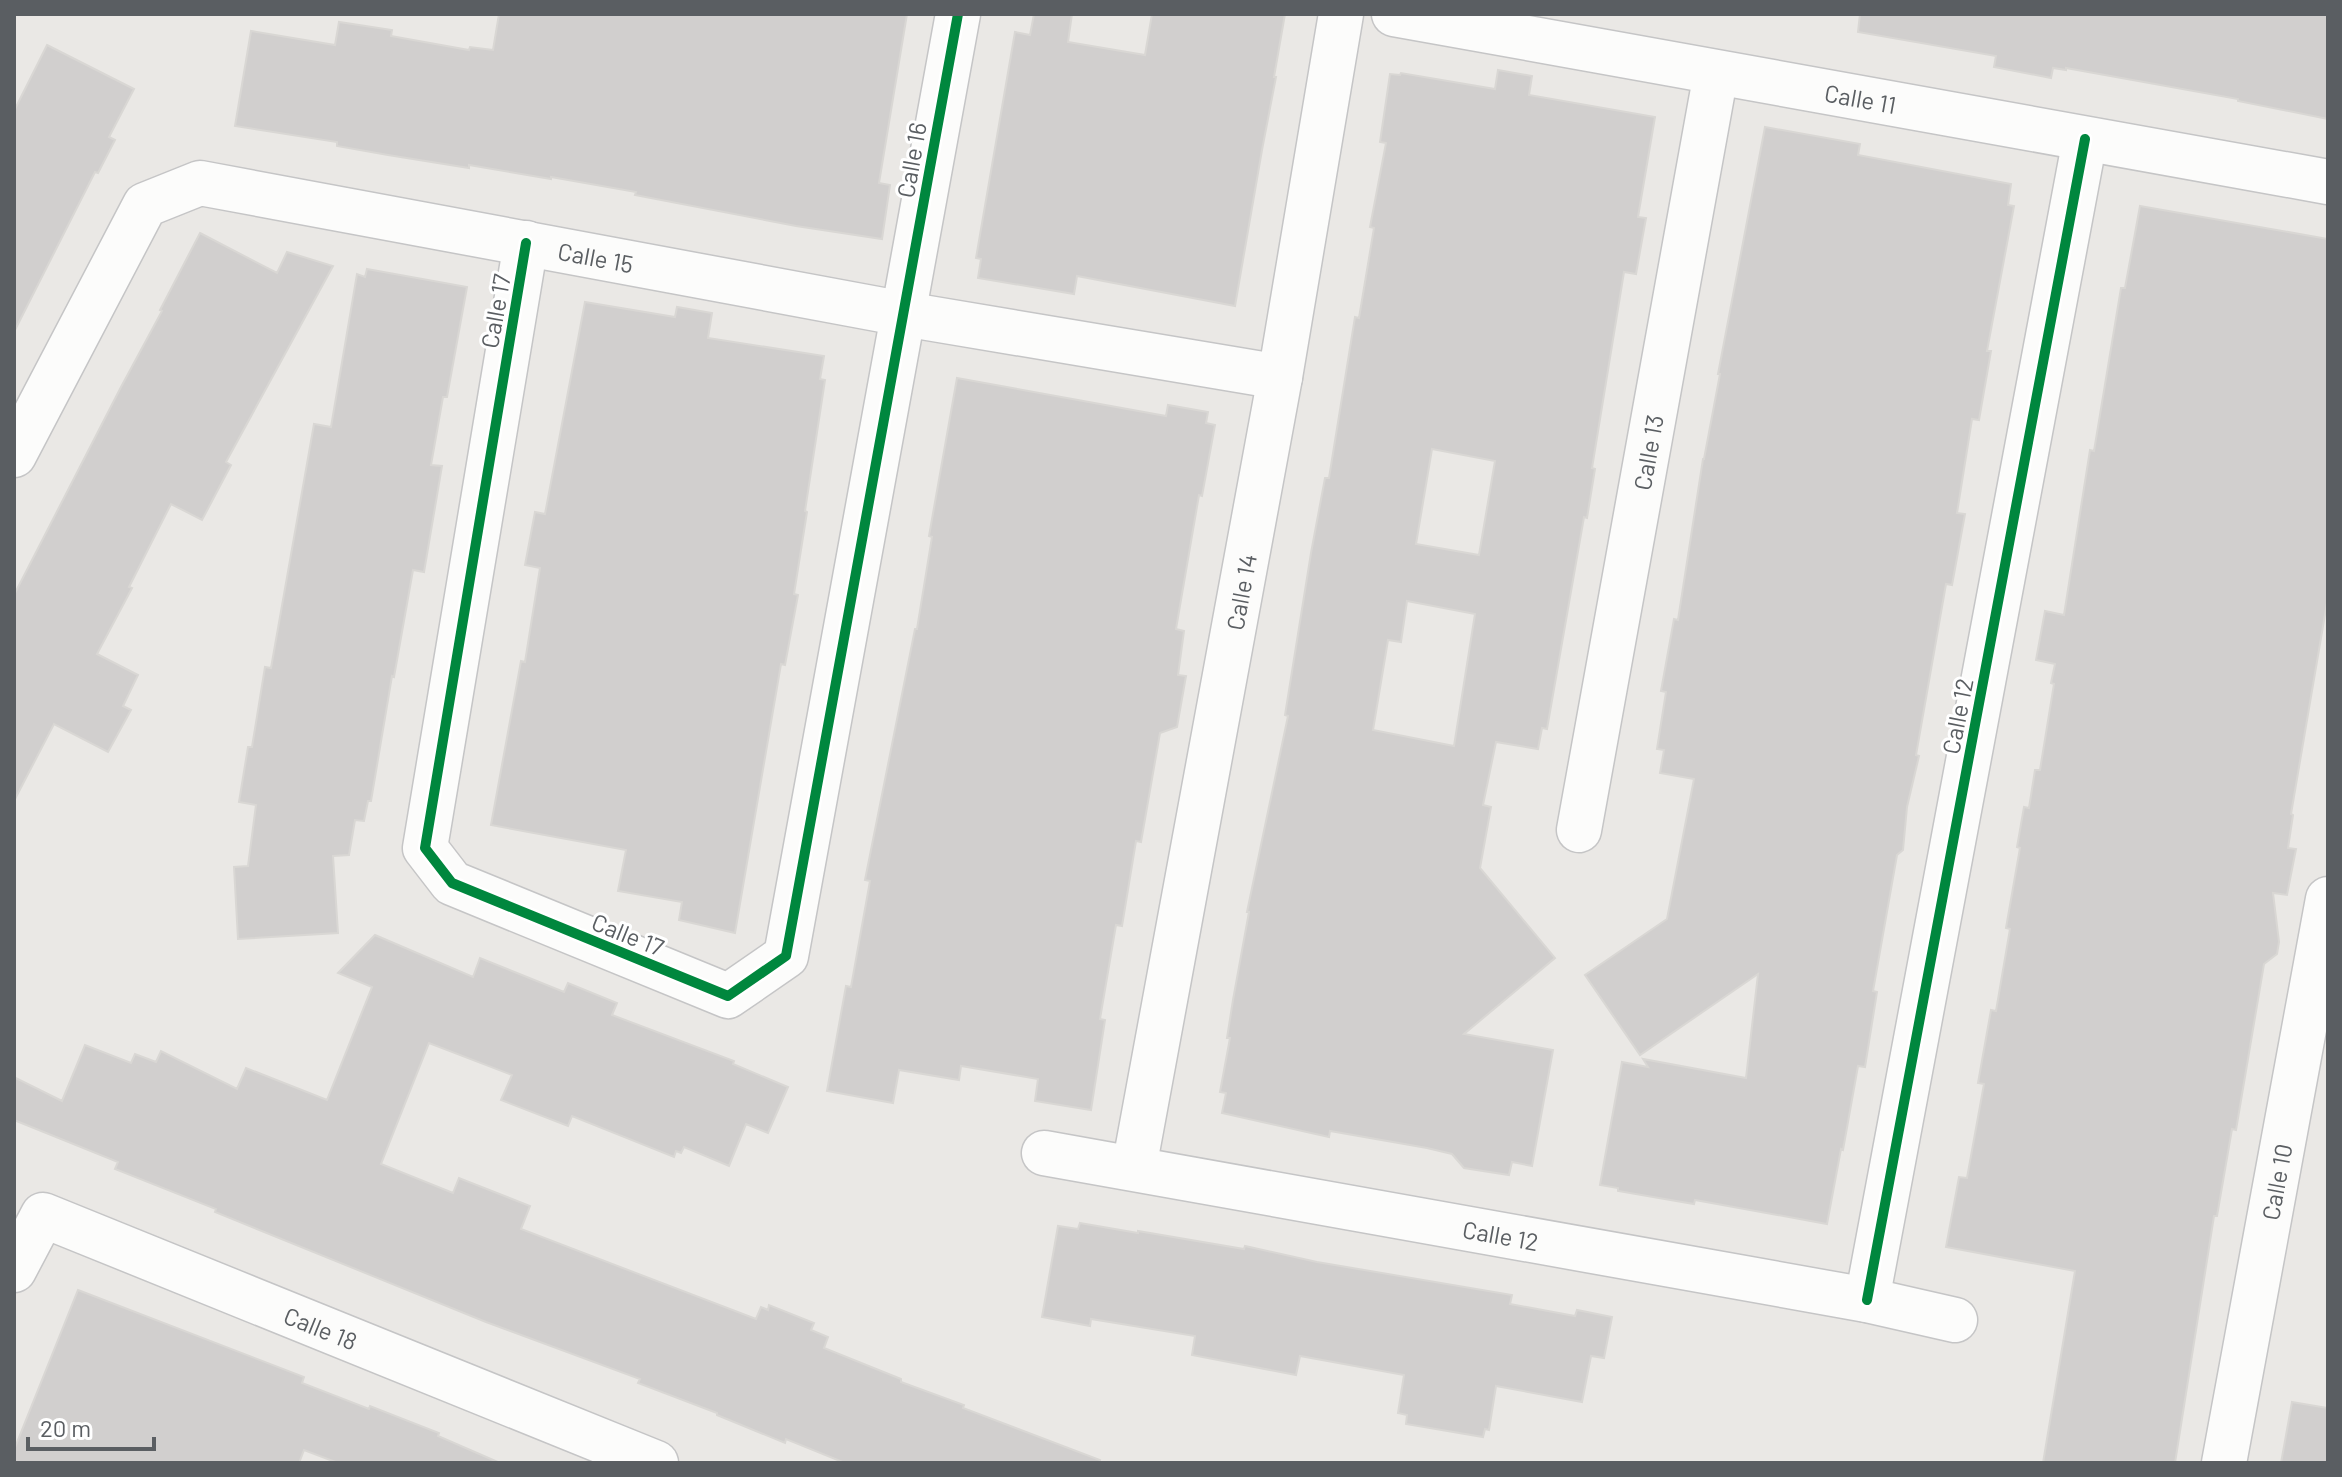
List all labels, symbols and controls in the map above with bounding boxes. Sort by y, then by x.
street label: Calle 11 [1822,77,1899,119]
street label: Calle 16 [890,120,932,200]
street label: Calle 15 [556,235,636,278]
street label: Calle 17 [474,272,516,350]
street label: Calle 13 [1626,412,1668,492]
street label: Calle 14 [1219,551,1262,632]
street label: Calle 12 [1935,676,1979,756]
street label: Calle 17 [588,906,668,962]
street label: Calle 10 [2255,1141,2297,1222]
street label: Calle 12 [1461,1214,1541,1256]
street label: Calle 18 [280,1300,362,1355]
scale bar [28,1401,154,1451]
text: 20 m [40,1413,91,1442]

